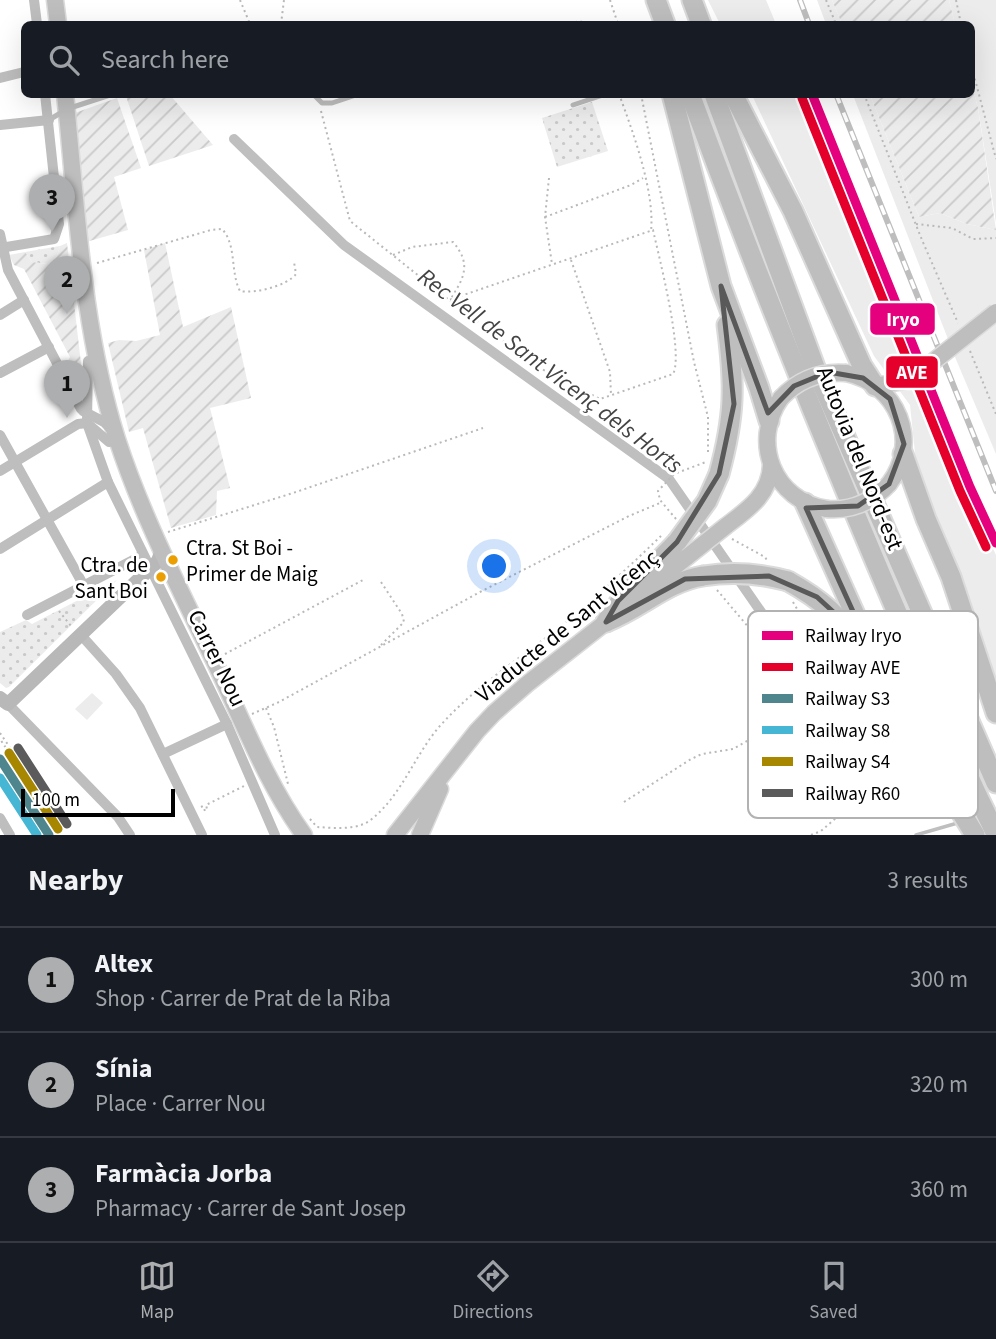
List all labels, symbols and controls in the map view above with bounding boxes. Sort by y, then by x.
search box [21,21,975,98]
icon: search [45,41,83,79]
text: Search here [101,41,229,78]
pin: 3 [29,174,75,232]
pin: 2 [44,256,90,314]
water label: Rec Vell de Sant Vicenç dels Horts [410,260,690,483]
line badge: Iryo [869,302,936,336]
text: Iryo [886,307,920,334]
line badge: AVE [885,355,939,389]
pin: 1 [44,360,90,418]
text: AVE [895,360,928,387]
street label: Autovia del Nord-est [808,361,912,555]
place label: Ctra. St Boi - Primer de Maig [186,533,318,589]
street label: Viaducte de Sant Vicenç [468,542,666,710]
your location [477,549,511,583]
place label: Ctra. de Sant Boi [75,550,148,606]
marker: Ctra. St Boi - Primer de Maig [166,553,180,567]
marker: Ctra. de Sant Boi [154,570,168,584]
street label: Carrer Nou [179,604,255,712]
legend [748,611,978,818]
text: Railway Iryo [805,623,902,650]
text: Railway AVE [805,655,900,682]
text: Railway S3 [805,686,890,713]
text: Railway S8 [805,718,890,745]
text: Railway S4 [805,749,890,776]
text: Railway R60 [805,781,900,808]
scale bar [21,786,175,818]
text: 100 m [32,787,80,814]
text: Nearby [28,859,123,902]
text: 3 results [888,864,968,897]
text: Altex [95,945,153,982]
text: 1 [45,963,57,996]
text: 300 m [910,963,968,996]
text: Shop · Carrer de Prat de la Riba [95,982,391,1015]
text: Sínia [95,1050,152,1087]
text: 2 [45,1068,57,1101]
text: 320 m [910,1068,968,1101]
text: Place · Carrer Nou [95,1087,266,1120]
text: Farmàcia Jorba [95,1155,272,1192]
text: 3 [45,1173,57,1206]
text: 360 m [910,1173,968,1206]
text: Pharmacy · Carrer de Sant Josep [95,1192,406,1225]
tab: Map [138,1257,176,1326]
tab: Directions [453,1257,533,1326]
tab: Saved [809,1257,858,1326]

